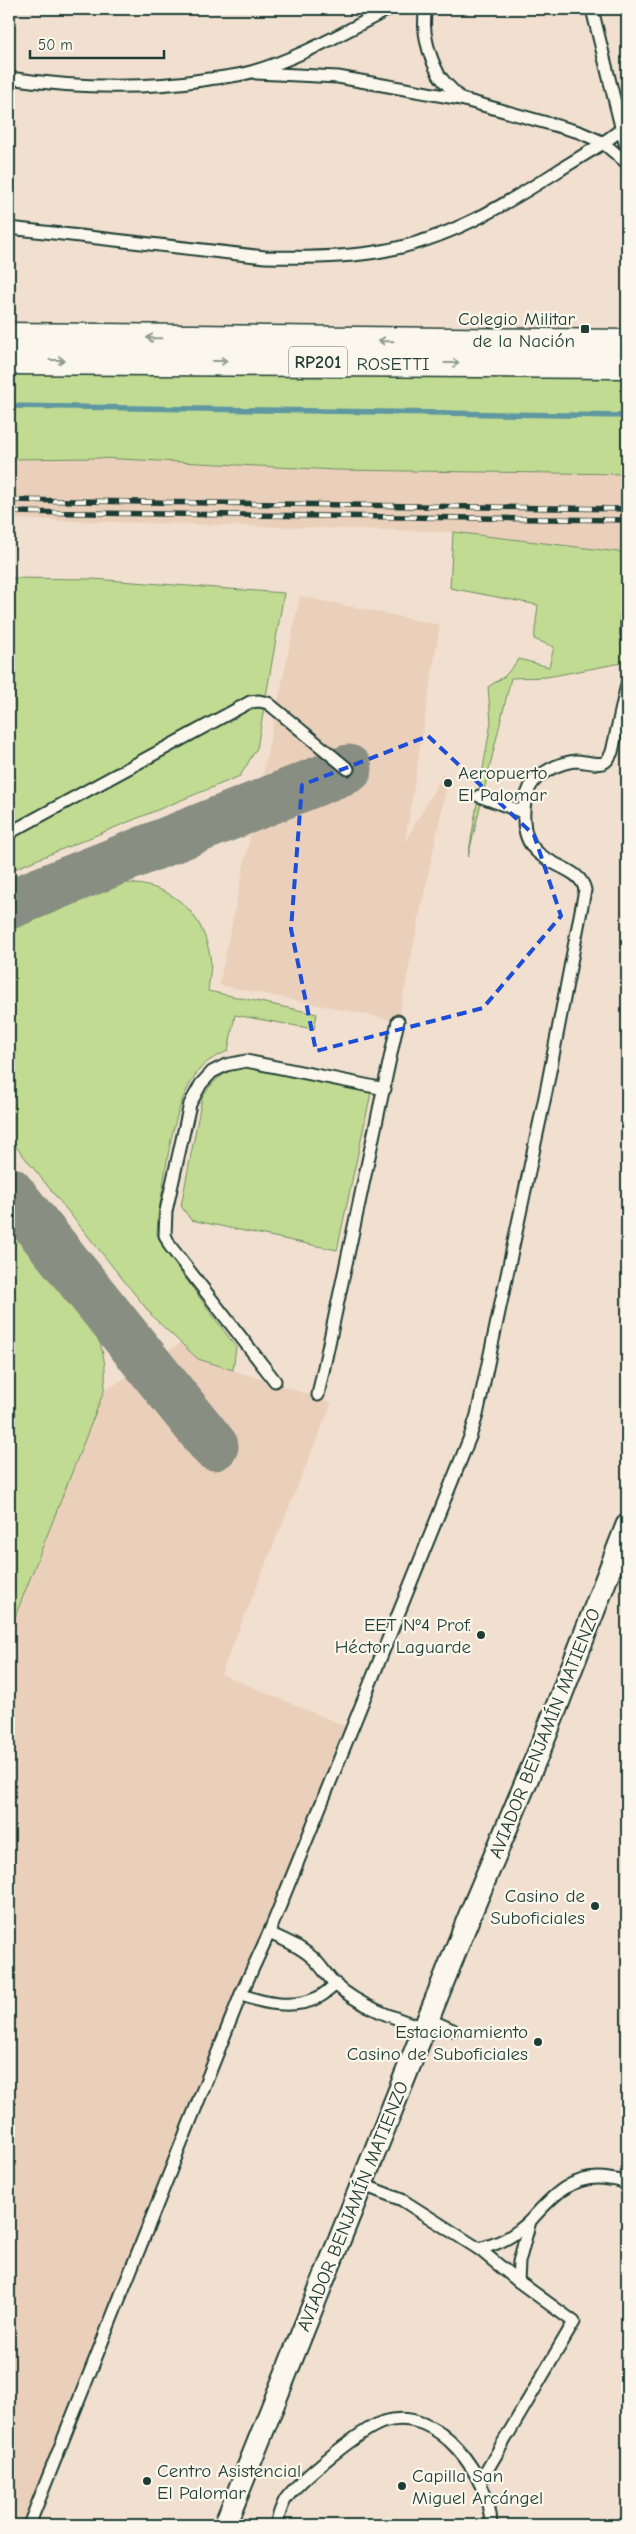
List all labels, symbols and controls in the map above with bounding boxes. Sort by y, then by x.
scale bar [30,28,164,60]
text: 50 m [38,36,73,54]
place label: Colegio Militar de la Nación [458,308,575,352]
marker: Colegio Militar de la Nación [579,323,591,335]
one-way arrow [146,334,162,343]
one-way arrow [378,336,394,346]
road number: RP201 [289,347,347,378]
street label: ROSETTI [356,353,430,375]
one-way arrow [49,355,65,365]
one-way arrow [212,356,228,366]
one-way arrow [444,358,460,368]
place label: Aeropuerto El Palomar [458,762,548,806]
marker: Aeropuerto El Palomar [442,777,454,789]
street label: AVIADOR BENJAMÍN MATIENZO [485,1605,605,1862]
place label: EET Nº4 Prof. Héctor Laguarde [335,1614,471,1658]
marker: EET Nº4 Prof. Héctor Laguarde [475,1629,487,1641]
place label: Casino de Suboficiales [490,1885,585,1929]
marker: Casino de Suboficiales [589,1900,601,1912]
place label: Estacionamiento Casino de Suboficiales [347,2021,528,2065]
marker: Estacionamiento Casino de Suboficiales [532,2036,544,2048]
street label: AVIADOR BENJAMÍN MATIENZO [293,2078,413,2335]
place label: Centro Asistencial El Palomar [157,2460,301,2504]
place label: Capilla San Miguel Arcángel [412,2465,543,2509]
marker: Centro Asistencial El Palomar [141,2475,153,2487]
marker: Capilla San Miguel Arcángel [396,2480,408,2492]

